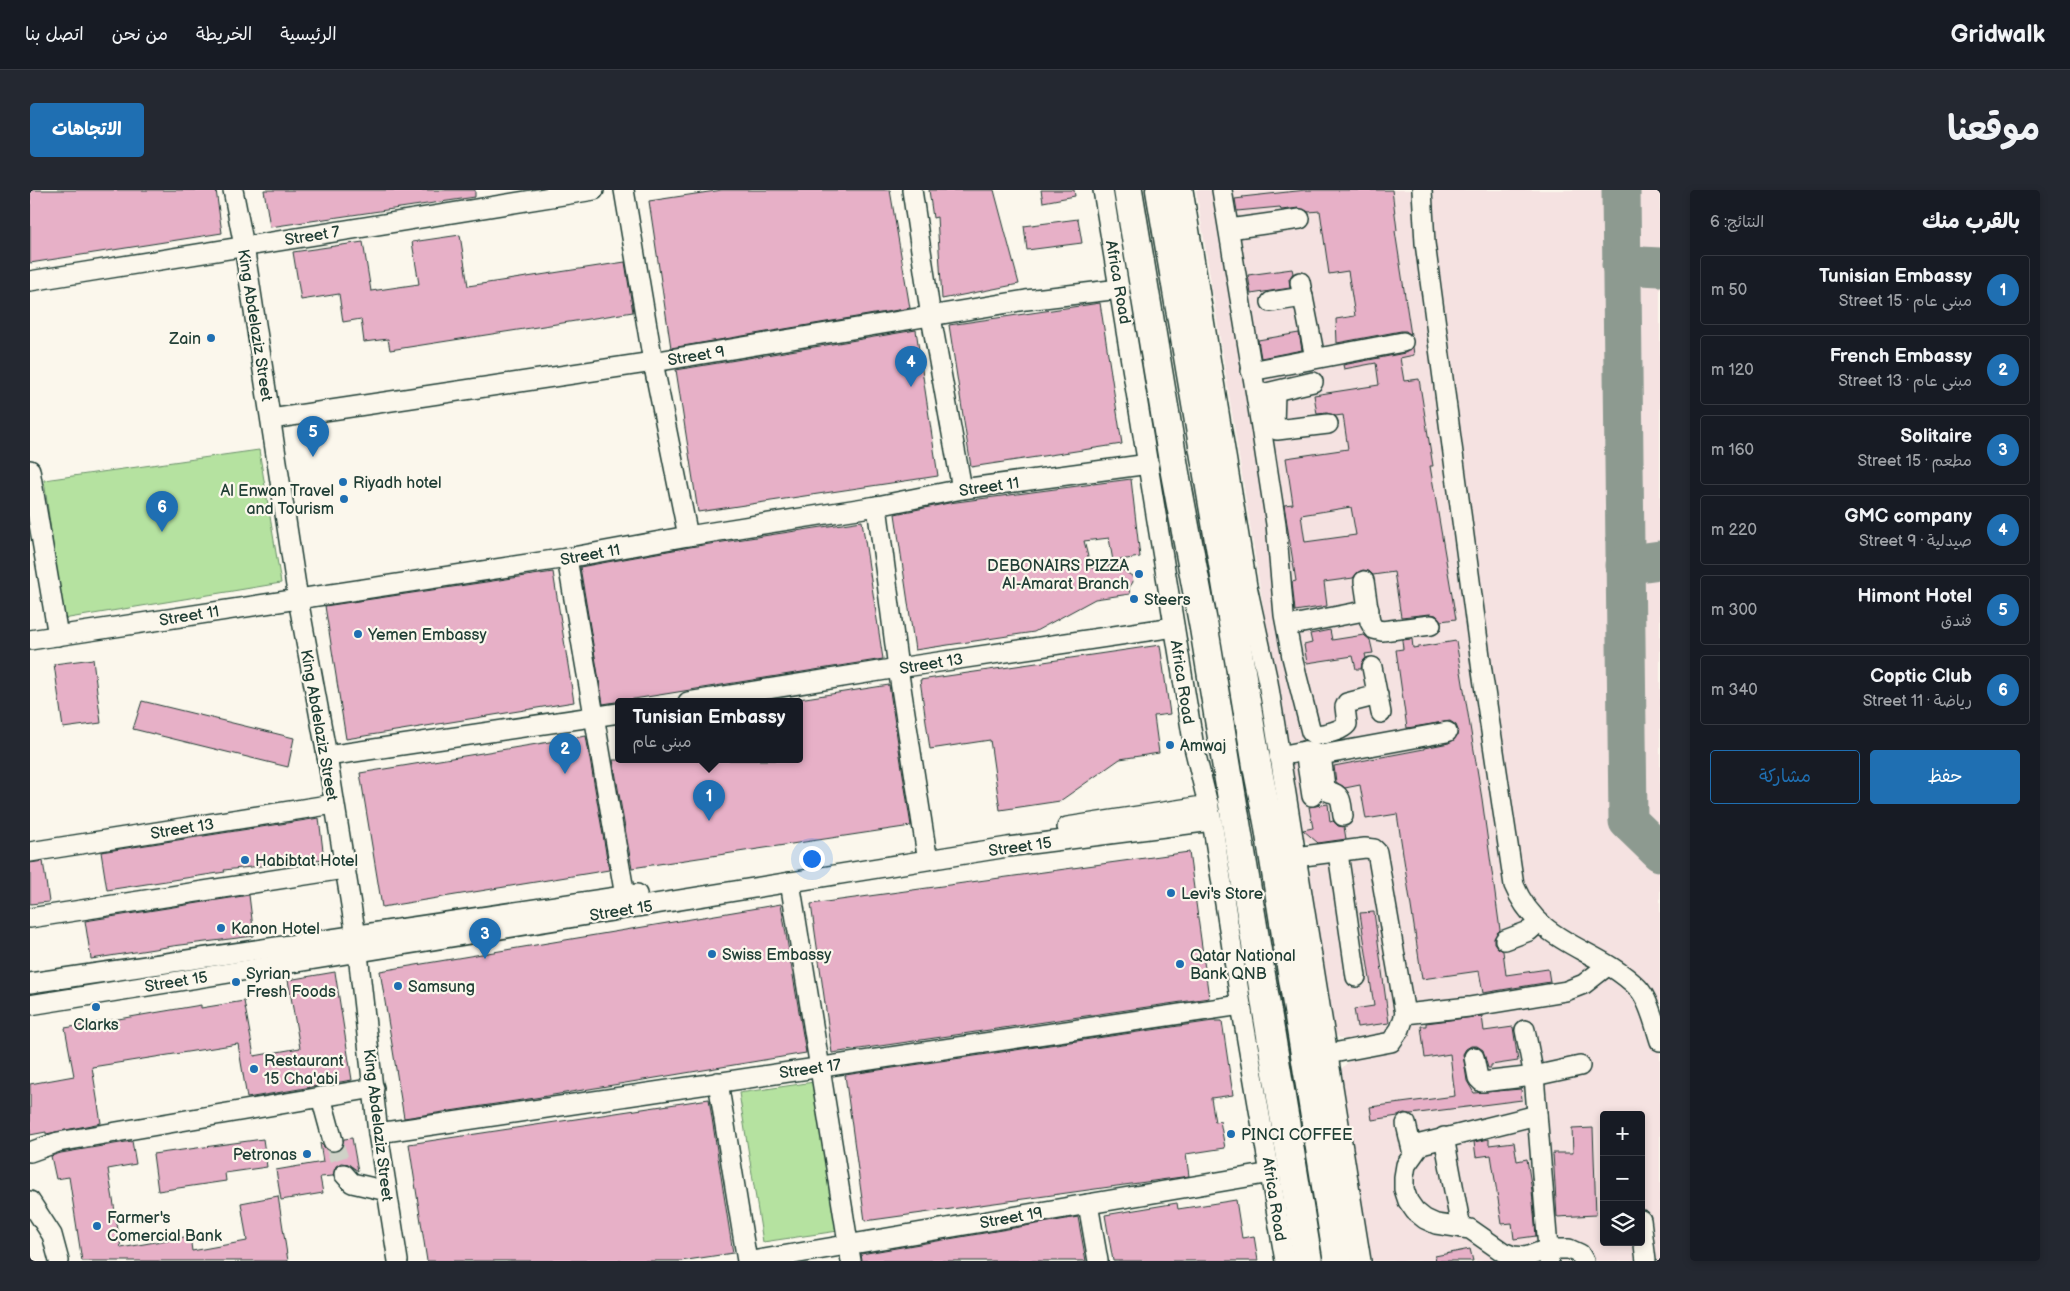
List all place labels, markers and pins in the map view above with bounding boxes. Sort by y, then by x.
place label: Zain [168,330,201,349]
marker: Zain [205,332,217,344]
pin: 4 [895,346,927,387]
pin: 5 [297,416,329,457]
place label: Riyadh hotel [353,474,442,493]
marker: Riyadh hotel [337,476,349,488]
place label: Al Enwan Travel and Tourism [220,482,334,519]
pin: 6 [146,491,178,532]
marker: Al Enwan Travel and Tourism [338,493,350,505]
place label: DEBONAIRS PIZZA Al-Amarat Branch [987,557,1129,594]
marker: DEBONAIRS PIZZA Al-Amarat Branch [1133,568,1145,580]
place label: Steers [1144,591,1191,610]
marker: Steers [1128,593,1140,605]
place label: Yemen Embassy [367,626,487,645]
marker: Yemen Embassy [352,628,364,640]
pin: 2 [549,733,581,774]
place label: Amwaj [1180,737,1226,756]
marker: Amwaj [1164,739,1176,751]
pin: 1 [693,780,725,821]
place label: Habibtat Hotel [255,852,358,871]
marker: Habibtat Hotel [239,854,251,866]
place label: Levi's Store [1181,885,1264,904]
marker: Levi's Store [1165,887,1177,899]
pin: 3 [469,918,501,959]
place label: Kanon Hotel [231,920,320,939]
marker: Kanon Hotel [215,922,227,934]
place label: Swiss Embassy [722,946,832,965]
place label: Qatar National Bank QNB [1190,947,1296,984]
marker: Swiss Embassy [706,948,718,960]
marker: Qatar National Bank QNB [1174,958,1186,970]
place label: Syrian Fresh Foods [246,965,336,1002]
marker: Syrian Fresh Foods [230,976,242,988]
place label: Samsung [408,978,475,997]
marker: Samsung [392,980,404,992]
marker: Clarks [90,1001,102,1013]
place label: Clarks [73,1016,119,1035]
place label: Restaurant 15 Cha'abi [264,1052,344,1089]
marker: Restaurant 15 Cha'abi [248,1063,260,1075]
place label: PINCI COFFEE [1241,1126,1352,1145]
marker: PINCI COFFEE [1225,1128,1237,1140]
place label: Petronas [233,1146,297,1165]
marker: Petronas [301,1148,313,1160]
place label: Farmer's Comercial Bank [107,1209,222,1246]
marker: Farmer's Comercial Bank [91,1220,103,1232]

